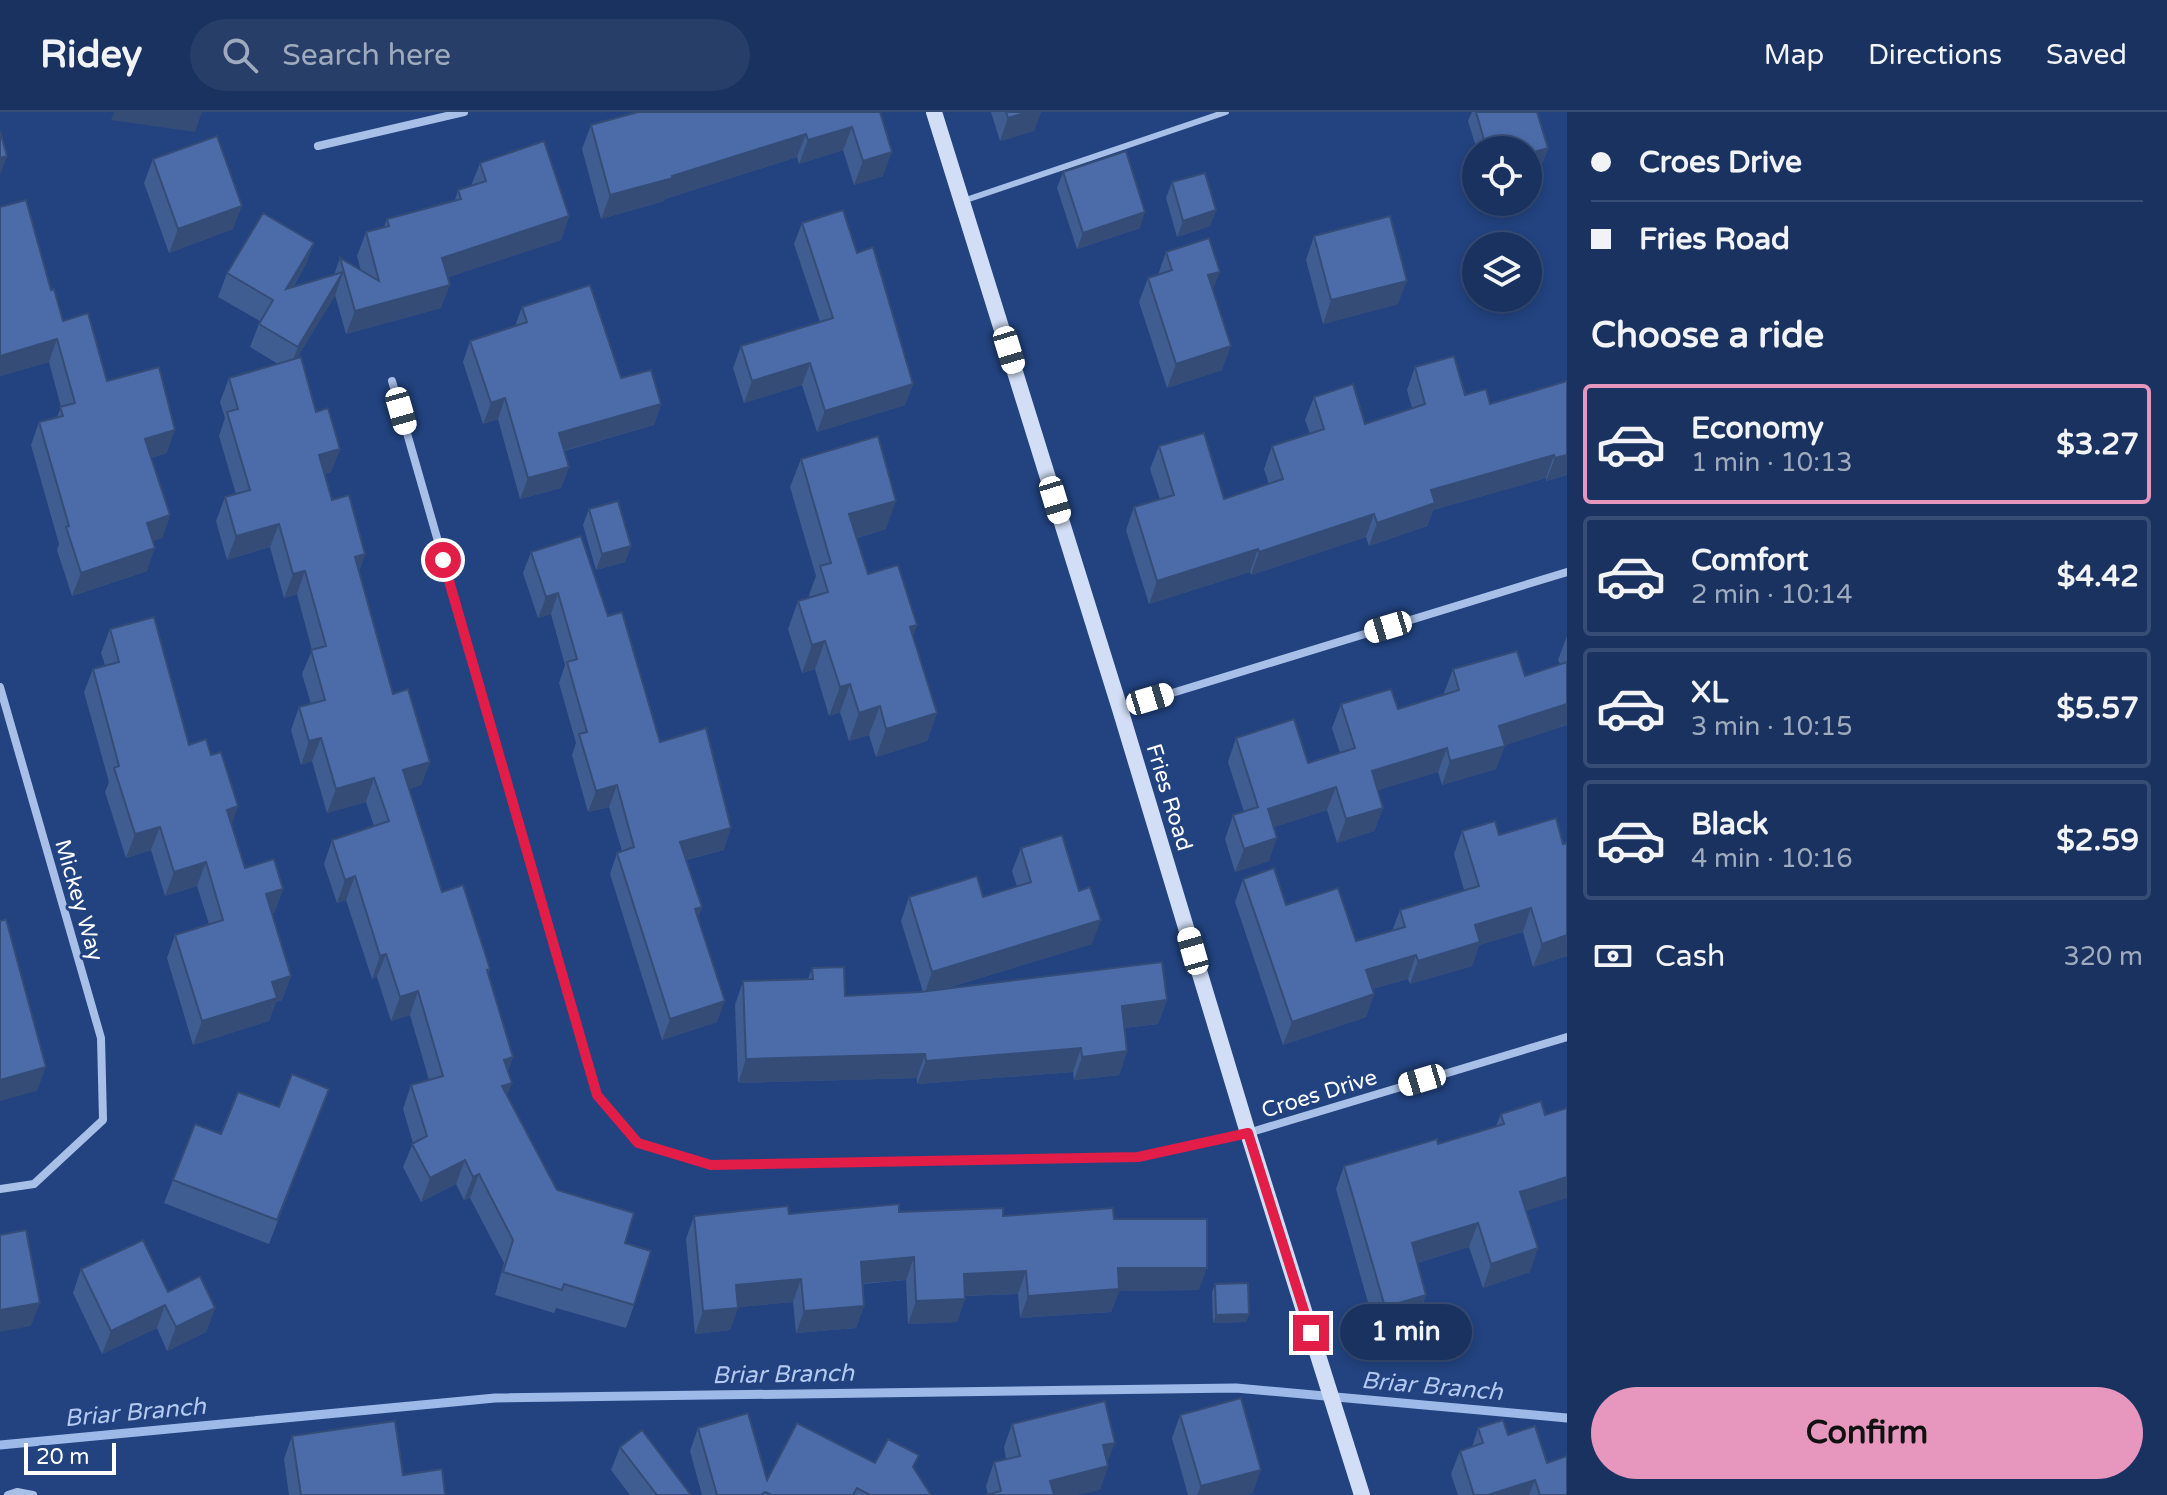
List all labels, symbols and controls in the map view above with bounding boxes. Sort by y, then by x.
search box [190,19,750,91]
text: Ridey [40,32,142,78]
icon: search [218,33,262,77]
text: Search here [282,37,451,74]
text: Map [1764,38,1824,72]
text: Directions [1868,38,2002,72]
text: Saved [2046,38,2127,72]
map controls [1462,136,1542,312]
button: locate [1462,136,1542,216]
text: Croes Drive [1639,144,1802,181]
text: Fries Road [1639,221,1790,258]
button: layers [1462,232,1542,312]
text: Choose a ride [1591,314,1824,357]
car [991,324,1027,376]
car [383,385,419,437]
icon: car [1595,408,1667,480]
text: Economy [1691,410,1824,447]
text: $3.27 [2056,426,2139,463]
text: 1 min · 10:13 [1691,447,1853,478]
car [1037,474,1073,526]
icon: car [1595,540,1667,612]
route start [425,542,461,578]
text: Comfort [1691,542,1809,579]
text: $4.42 [2057,558,2139,595]
text: 2 min · 10:14 [1691,579,1853,610]
car [1362,609,1414,645]
icon: car [1595,672,1667,744]
text: XL [1691,674,1728,711]
car [1124,681,1176,717]
text: $5.57 [2057,690,2139,727]
text: 3 min · 10:15 [1691,711,1853,742]
street label: Fries Road [1140,741,1198,854]
icon: car [1595,804,1667,876]
text: Black [1691,806,1768,843]
text: $2.59 [2056,822,2139,859]
street label: Mickey Way [49,836,109,964]
text: 4 min · 10:16 [1691,843,1853,874]
car [1175,925,1211,977]
icon: cash [1591,934,1635,978]
text: Cash [1655,938,1725,975]
text: 320 m [2063,941,2143,972]
car [1396,1062,1448,1098]
street label: Croes Drive [1258,1064,1380,1124]
callout: 1 min [1339,1305,1471,1361]
route end [1293,1315,1329,1351]
text: 1 min [1371,1316,1441,1347]
water label: Briar Branch [712,1359,855,1390]
water label: Briar Branch [1360,1366,1505,1407]
button: Confirm [1591,1387,2143,1479]
water label: Briar Branch [63,1392,208,1433]
scale bar [24,1439,116,1475]
text: 20 m [36,1444,90,1470]

